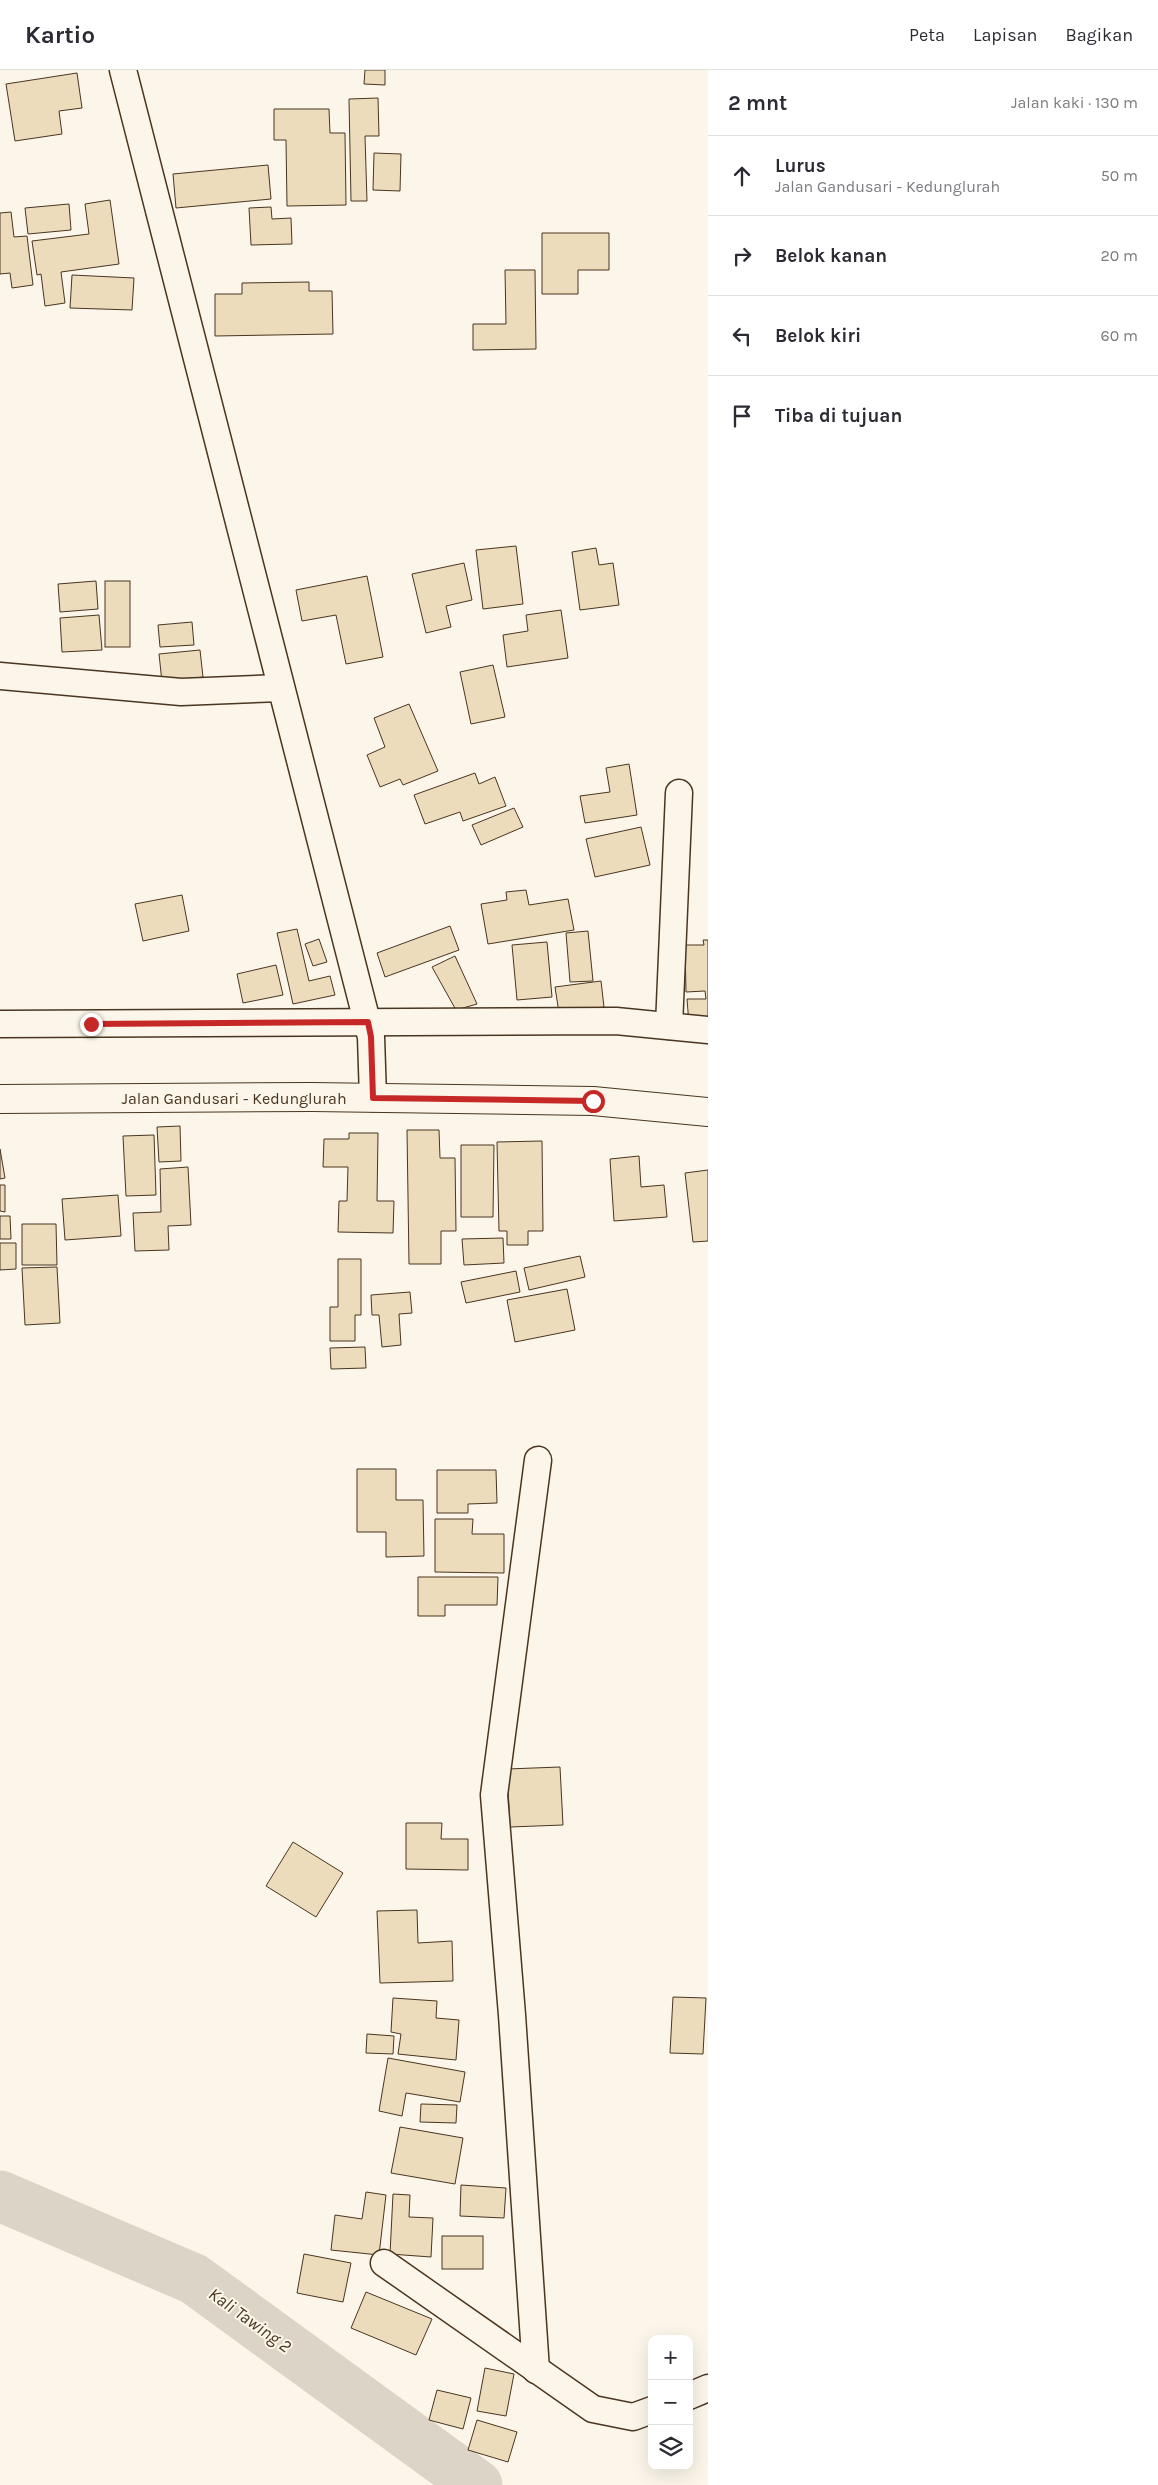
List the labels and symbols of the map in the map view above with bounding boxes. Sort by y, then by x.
route end [80,1013,103,1036]
street label: Jalan Gandusari - Kedunglurah [121,1089,347,1108]
route start [582,1090,605,1113]
water label: Kali Tawing 2 [204,2283,296,2358]

